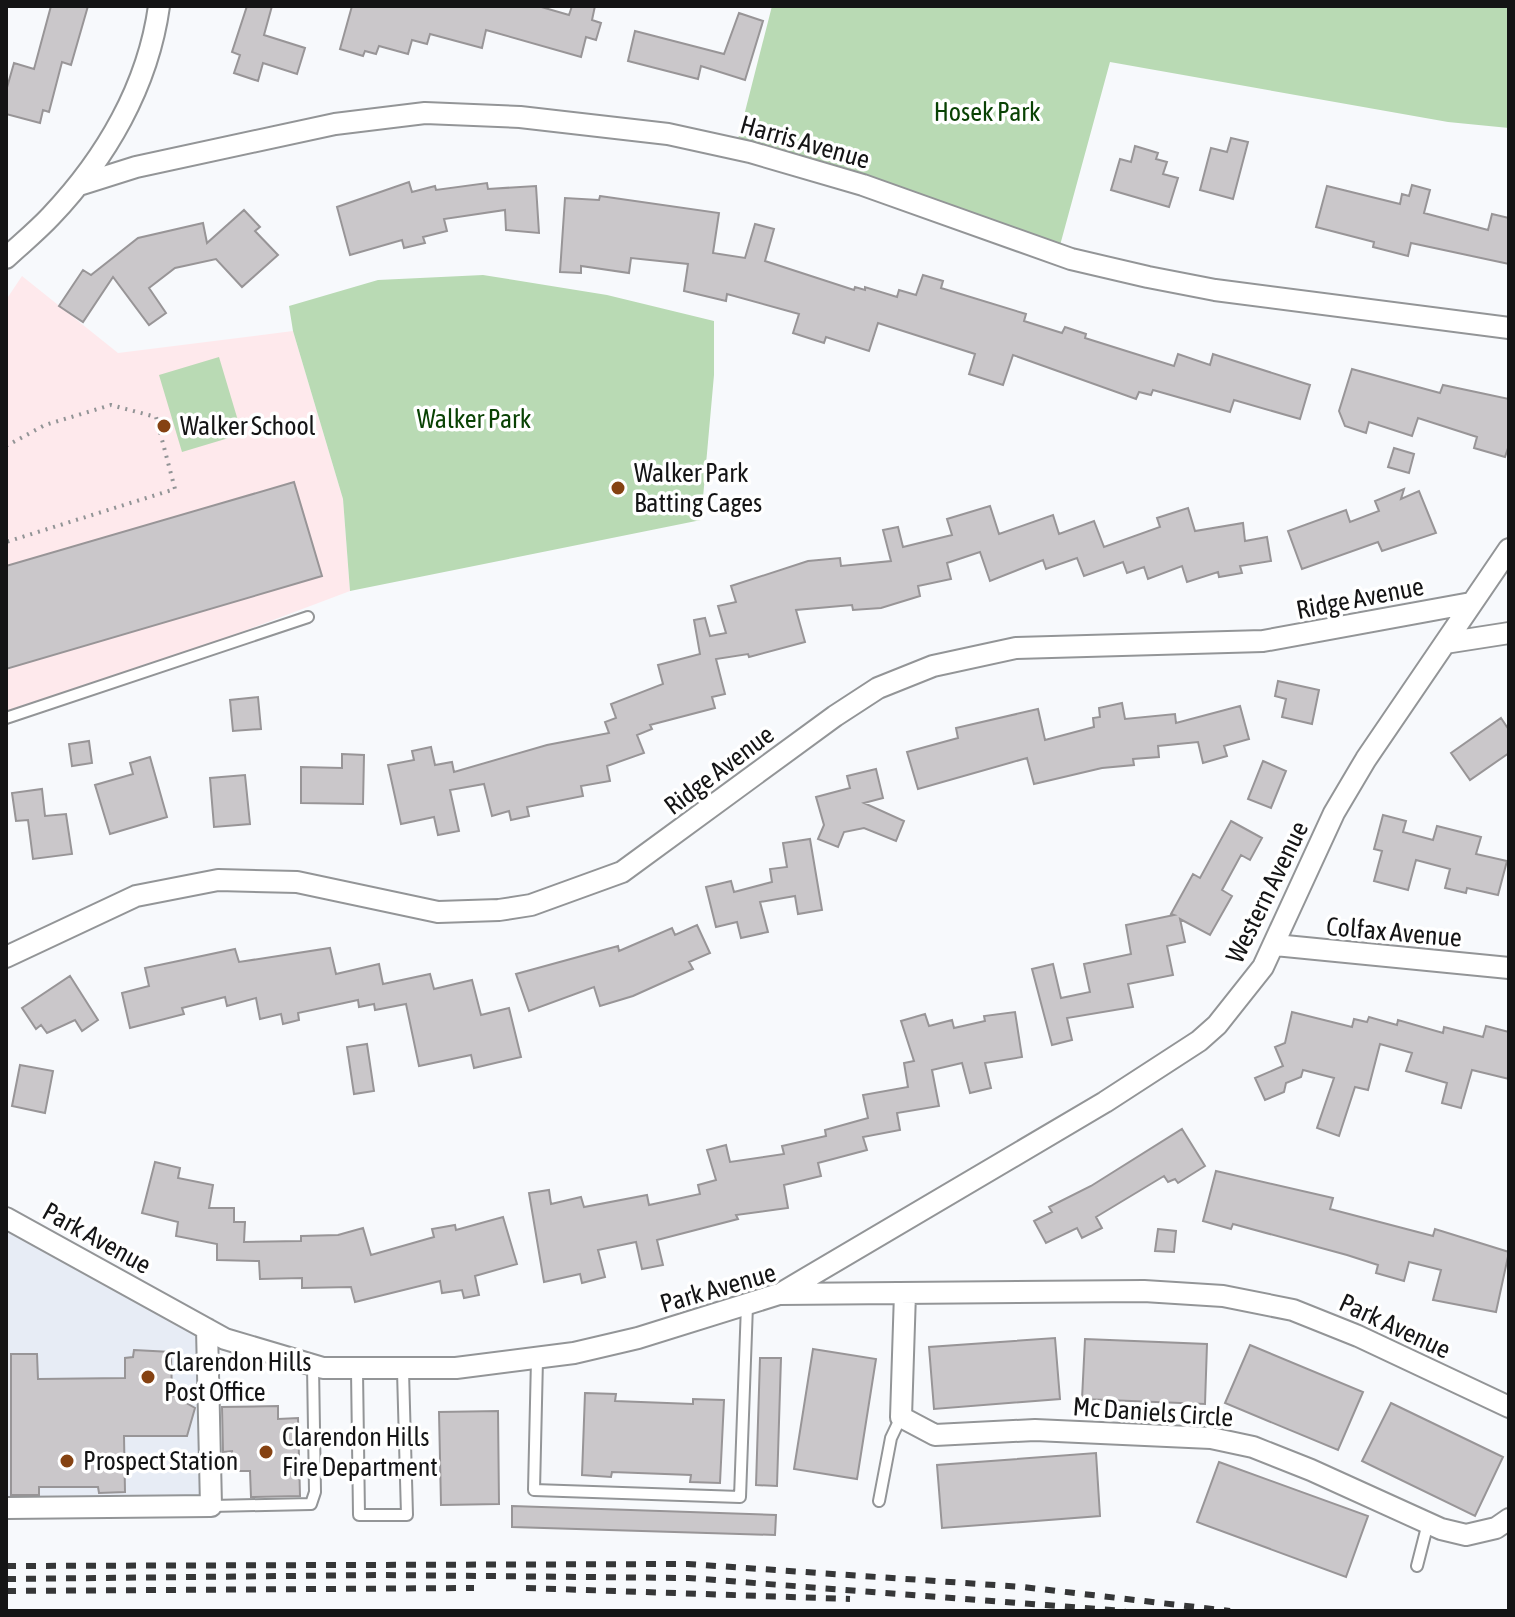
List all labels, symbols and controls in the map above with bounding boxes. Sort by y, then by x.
park label: Hosek Park [934,97,1040,127]
street label: Harris Avenue [737,109,873,175]
park label: Walker Park [417,404,531,434]
place label: Walker School [180,411,316,441]
marker: Walker School [155,417,173,435]
place label: Walker Park Batting Cages [634,458,762,518]
marker: Walker Park Batting Cages [609,479,627,497]
street label: Ridge Avenue [1294,571,1426,625]
street label: Ridge Avenue [658,719,780,821]
street label: Western Avenue [1220,816,1314,968]
street label: Colfax Avenue [1325,911,1463,953]
street label: Park Avenue [38,1196,156,1280]
street label: Park Avenue [657,1257,779,1319]
street label: Park Avenue [1335,1287,1455,1365]
place label: Clarendon Hills Post Office [164,1347,312,1407]
marker: Clarendon Hills Post Office [139,1368,157,1386]
street label: Mc Daniels Circle [1072,1391,1234,1433]
place label: Clarendon Hills Fire Department [282,1422,438,1482]
marker: Clarendon Hills Fire Department [257,1443,275,1461]
place label: Prospect Station [83,1446,238,1476]
marker: Prospect Station [58,1452,76,1470]

